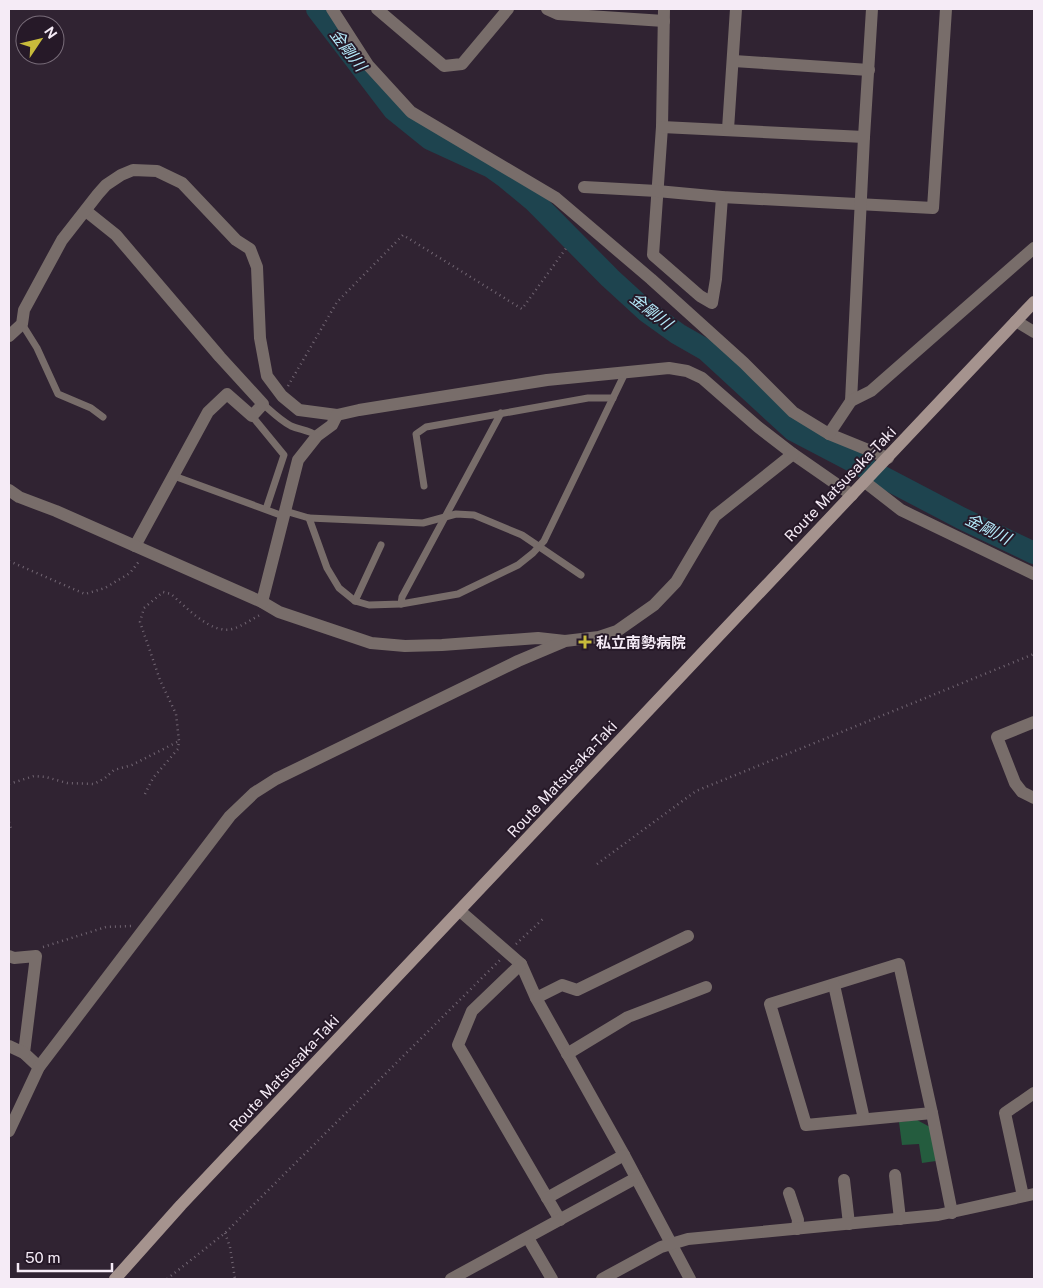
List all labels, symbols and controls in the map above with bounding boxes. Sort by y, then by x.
north arrow [15,15,65,65]
text: N [41,23,60,42]
water label: 金剛川 [326,25,371,76]
water label: 金剛川 [626,289,677,334]
street label: Route Matsusaka-Taki [781,423,899,545]
water label: 金剛川 [962,510,1015,549]
place label: 私立南勢病院 [596,634,686,651]
marker: 私立南勢病院 [578,635,592,649]
street label: Route Matsusaka-Taki [504,717,620,841]
street label: Route Matsusaka-Taki [226,1011,342,1135]
scale bar [18,1240,111,1272]
text: 50 m [25,1249,60,1266]

